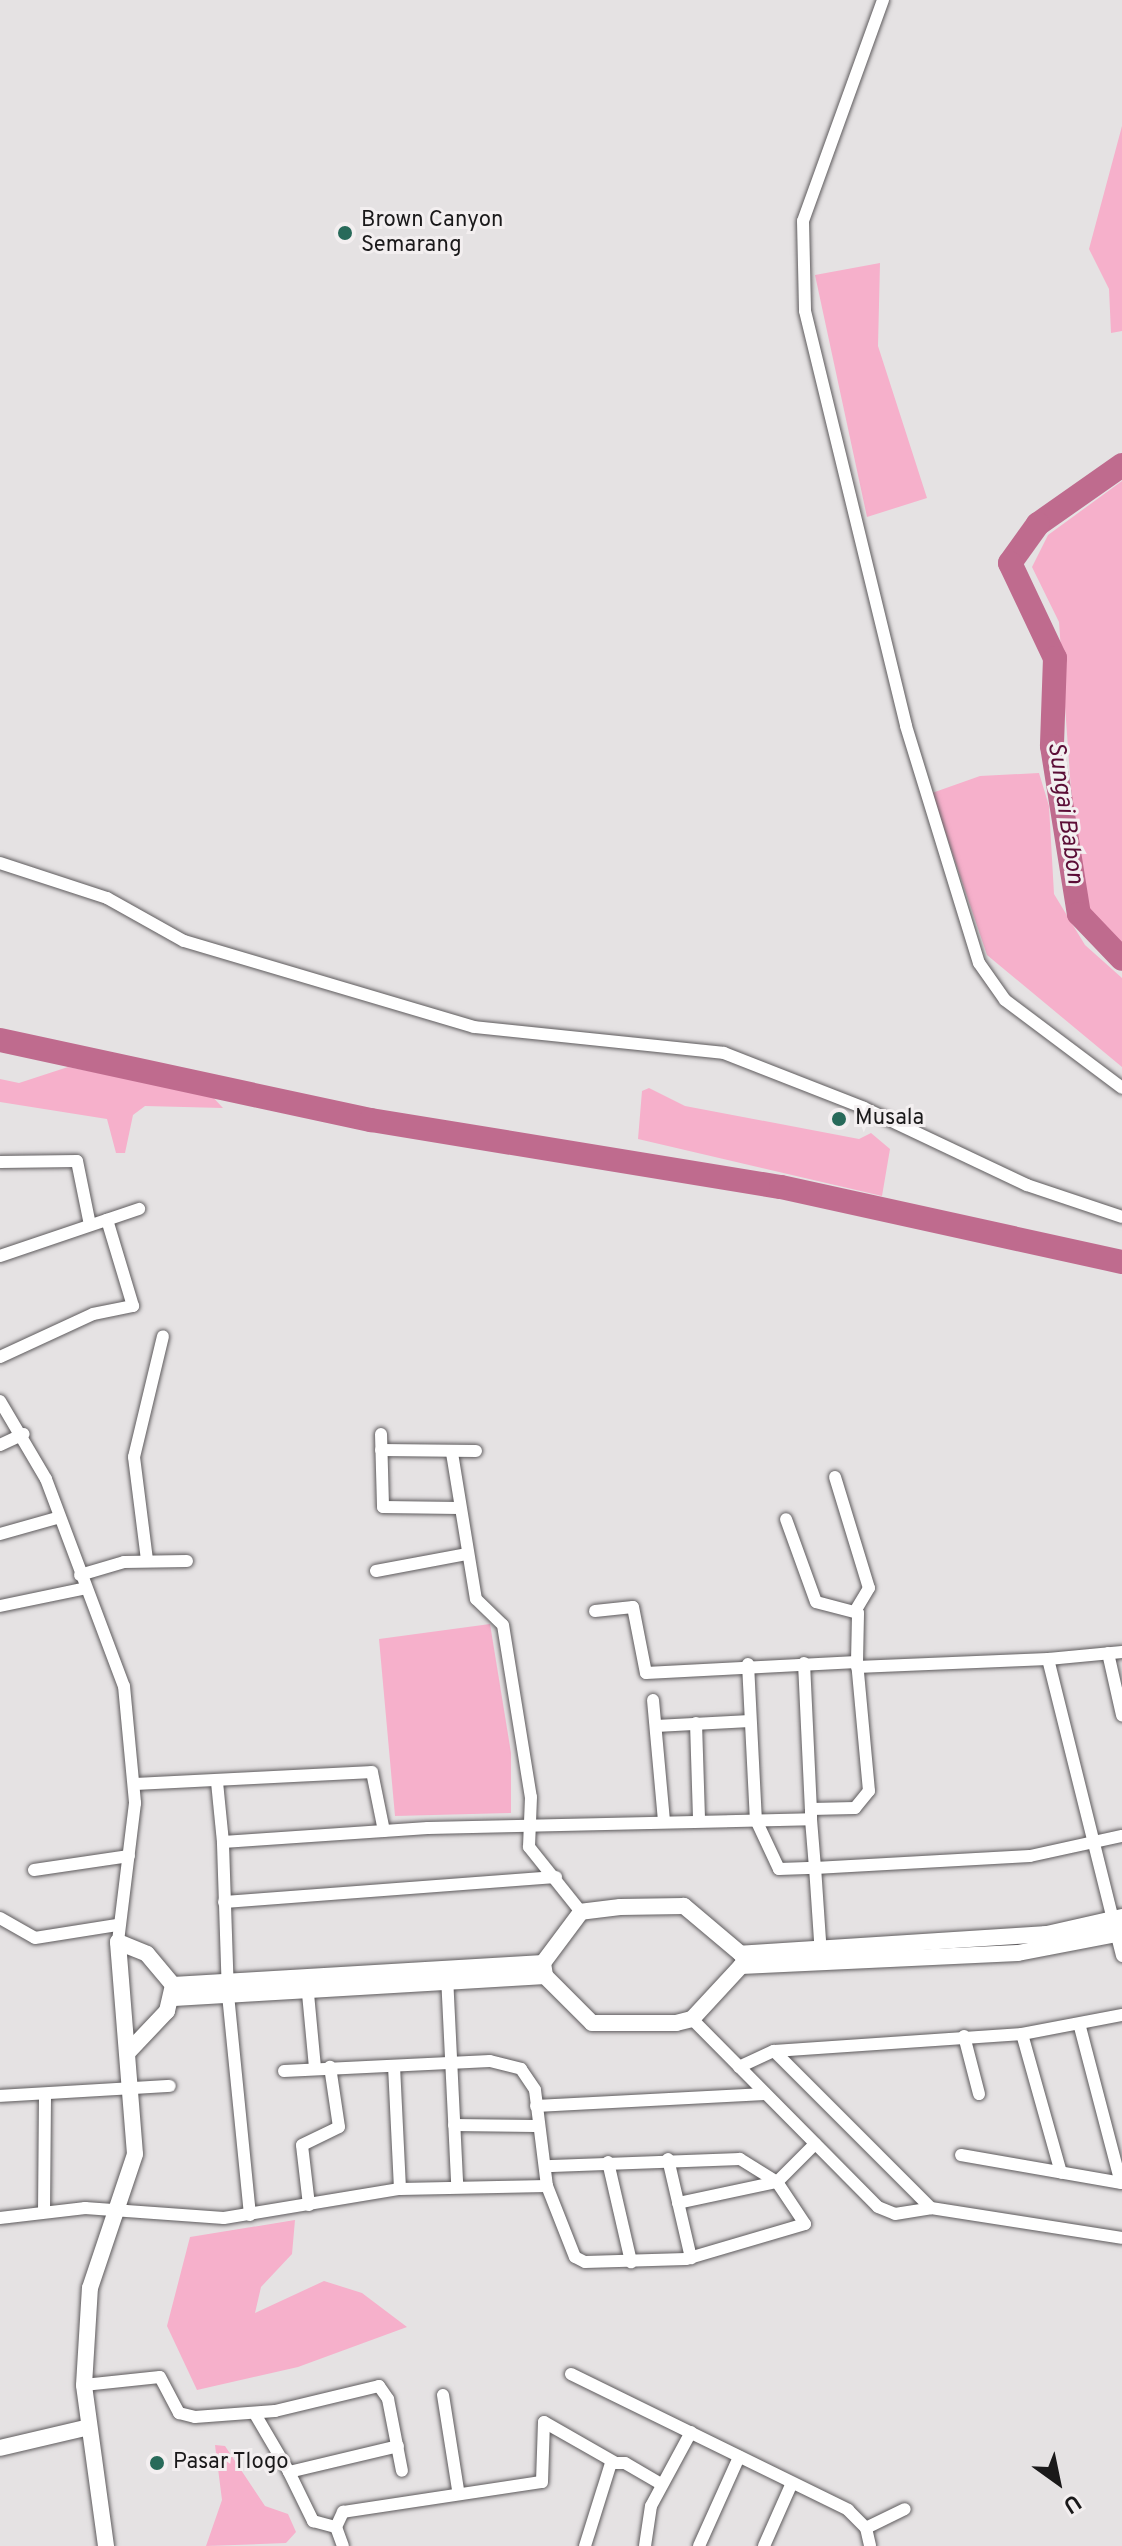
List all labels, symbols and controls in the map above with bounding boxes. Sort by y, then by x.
place label: Brown Canyon Semarang [361,207,503,258]
marker: Brown Canyon Semarang [336,224,354,242]
water label: Sungai Babon [1040,740,1088,886]
place label: Musala [855,1106,924,1132]
marker: Musala [830,1110,848,1128]
north arrow [1018,2442,1098,2522]
place label: Pasar Tlogo [173,2450,289,2476]
marker: Pasar Tlogo [148,2454,166,2472]
text: U [1057,2487,1085,2518]

